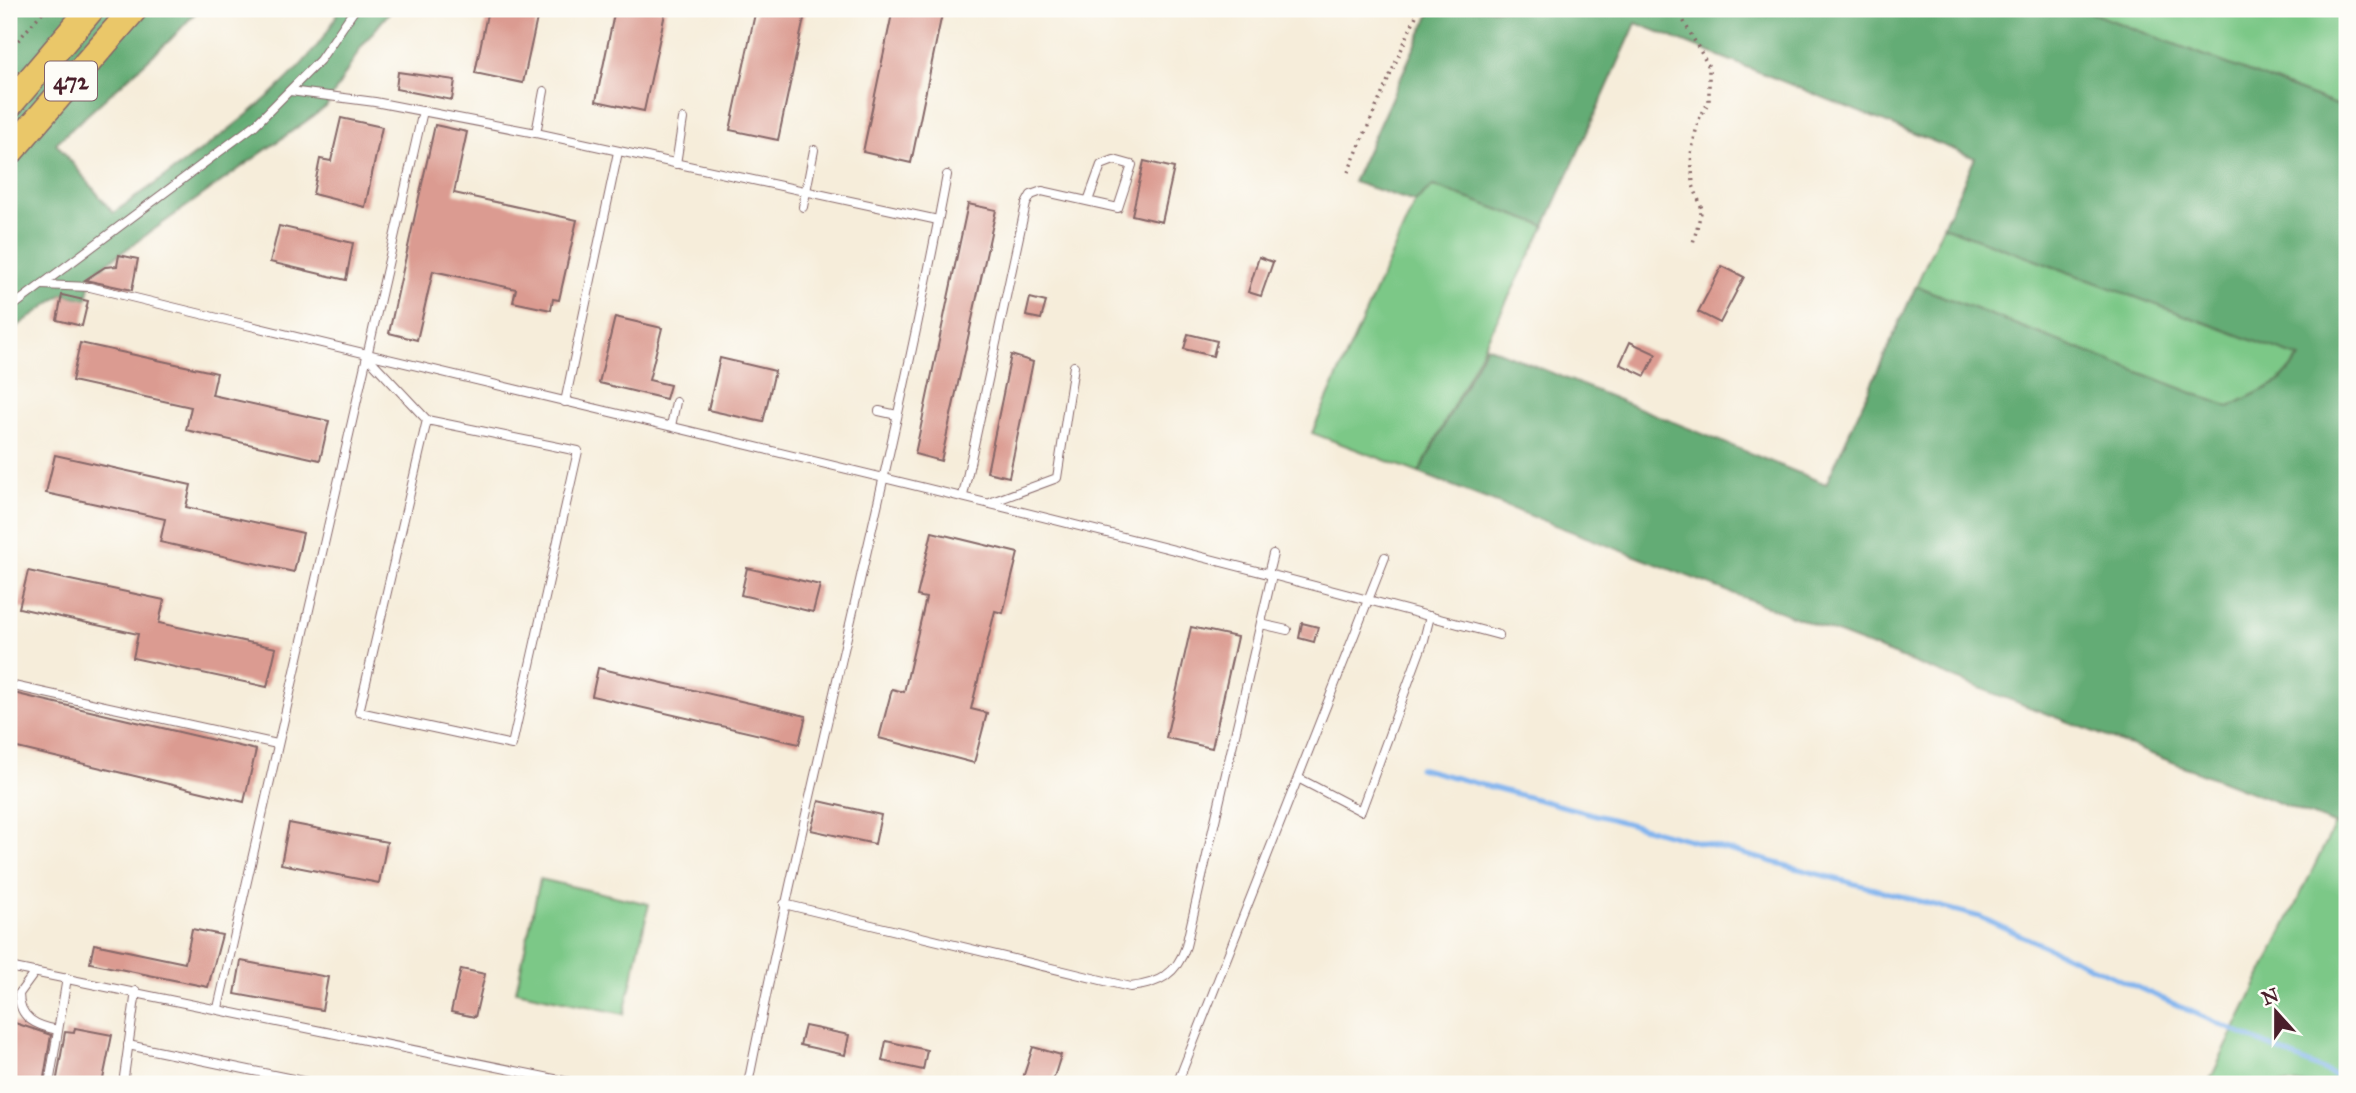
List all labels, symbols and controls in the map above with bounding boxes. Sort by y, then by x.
road number: 472 [45,61,97,100]
north arrow [2240,978,2310,1048]
text: N [2258,983,2282,1010]

